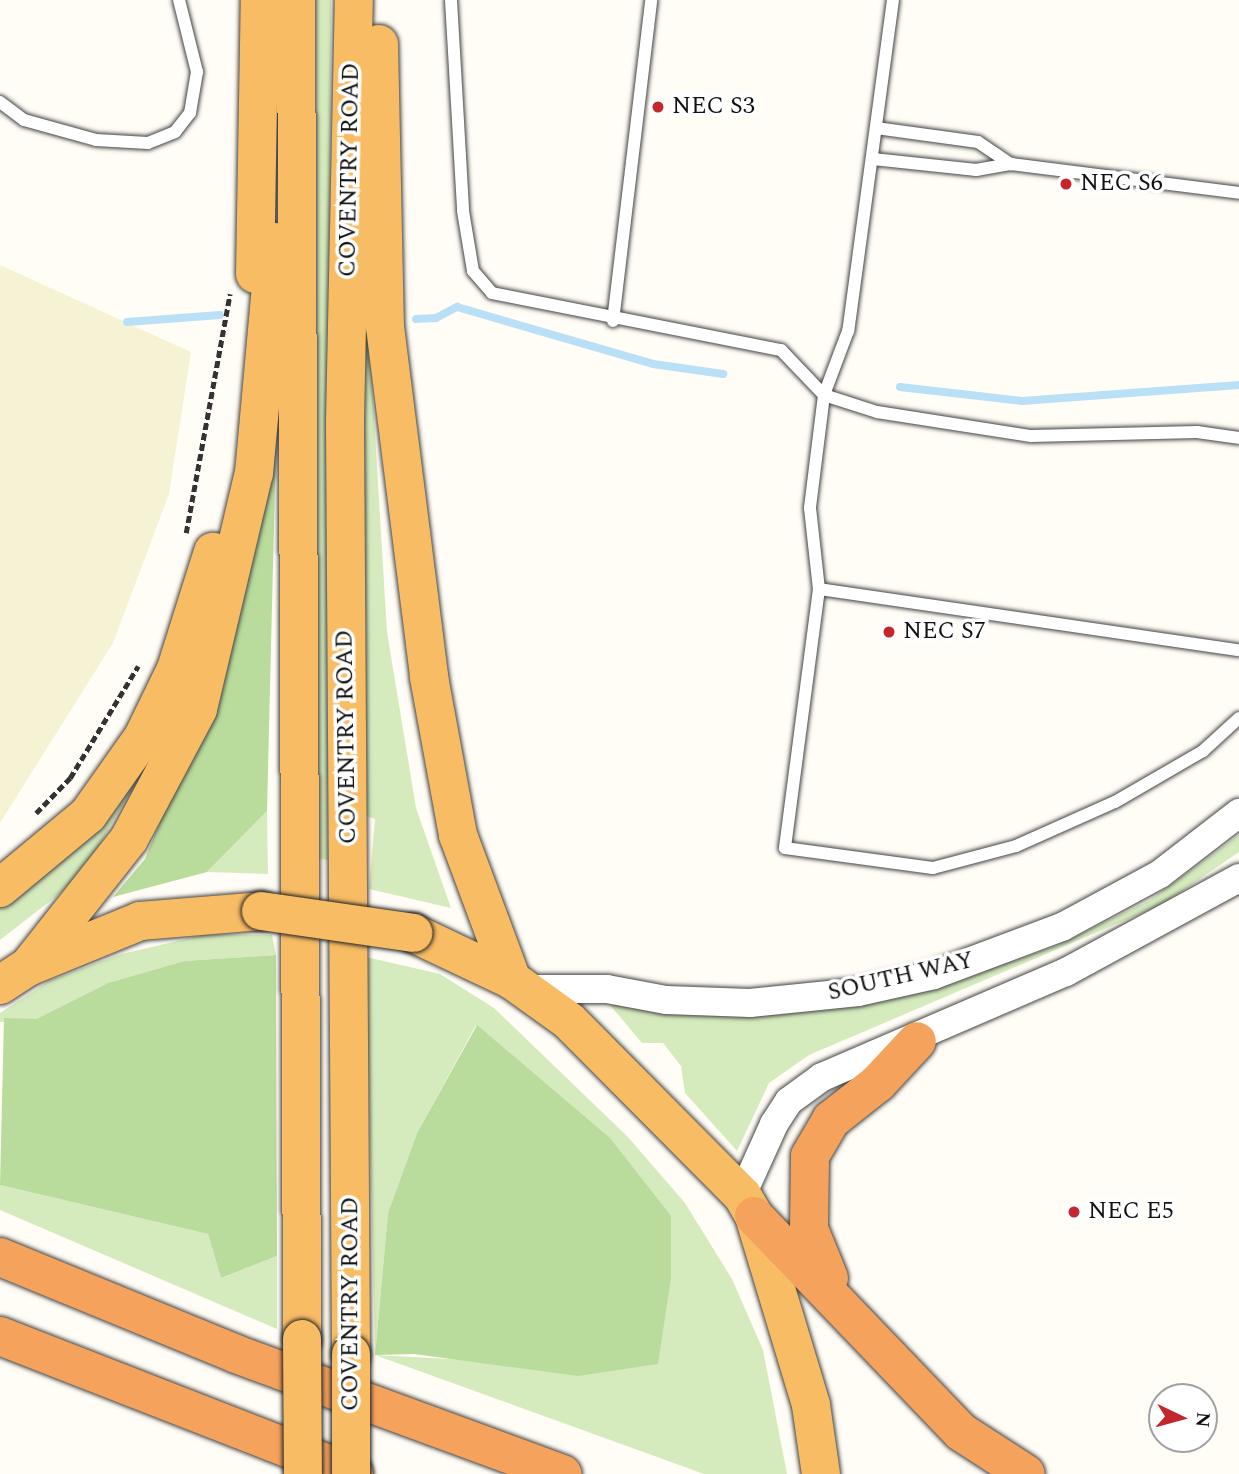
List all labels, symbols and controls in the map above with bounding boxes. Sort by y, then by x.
street label: COVENTRY ROAD [334,63,366,277]
place label: NEC S3 [672,93,755,121]
marker: NEC S3 [650,99,666,115]
place label: NEC S6 [1080,170,1163,198]
marker: NEC S6 [1058,176,1074,192]
place label: NEC S7 [903,618,986,646]
marker: NEC S7 [881,624,897,640]
street label: COVENTRY ROAD [331,630,363,844]
street label: SOUTH WAY [825,946,977,1008]
street label: COVENTRY ROAD [337,1197,365,1411]
place label: NEC E5 [1088,1198,1174,1226]
marker: NEC E5 [1066,1204,1082,1220]
north arrow [1148,1383,1218,1453]
text: N [1187,1411,1218,1429]

